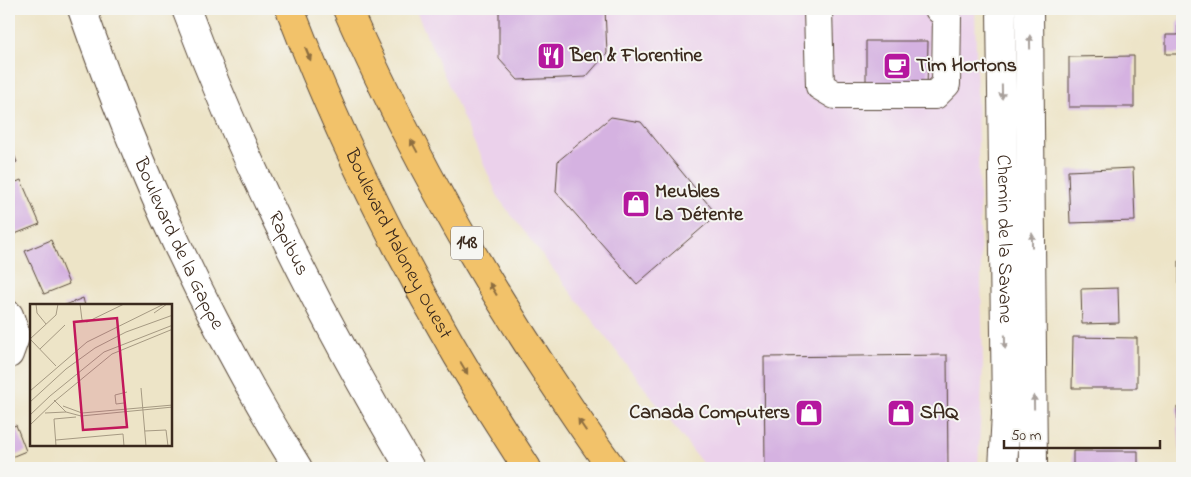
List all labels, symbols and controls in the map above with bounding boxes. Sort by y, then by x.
one-way arrow [1026,34,1034,50]
restaurant icon: Ben & Florentine [536,41,566,71]
place label: Ben & Florentine [569,42,703,71]
one-way arrow [304,47,312,62]
cafe icon: Tim Hortons [882,51,912,81]
place label: Tim Hortons [916,52,1017,81]
one-way arrow [998,85,1006,101]
one-way arrow [410,139,418,154]
street label: Boulevard Maloney Ouest [336,143,459,345]
street label: Boulevard de la Gappe [125,152,231,335]
street label: Chemin de la Savane [988,154,1019,324]
place label: Meubles La Détente [655,178,744,230]
shop icon: Meubles La Détente [621,189,651,219]
street label: Rapibus [260,207,316,281]
road number: 148 [451,227,483,260]
one-way arrow [1028,231,1036,247]
one-way arrow [488,282,497,295]
inset map [30,304,172,447]
one-way arrow [1001,335,1009,351]
one-way arrow [460,361,468,376]
one-way arrow [1030,394,1038,410]
shop icon: Canada Computers [794,398,824,428]
shop icon: SAQ [886,398,916,428]
place label: Canada Computers [629,399,790,428]
place label: SAQ [920,399,959,428]
scale bar [1004,417,1160,449]
one-way arrow [577,418,587,431]
text: 50 m [1011,425,1042,447]

